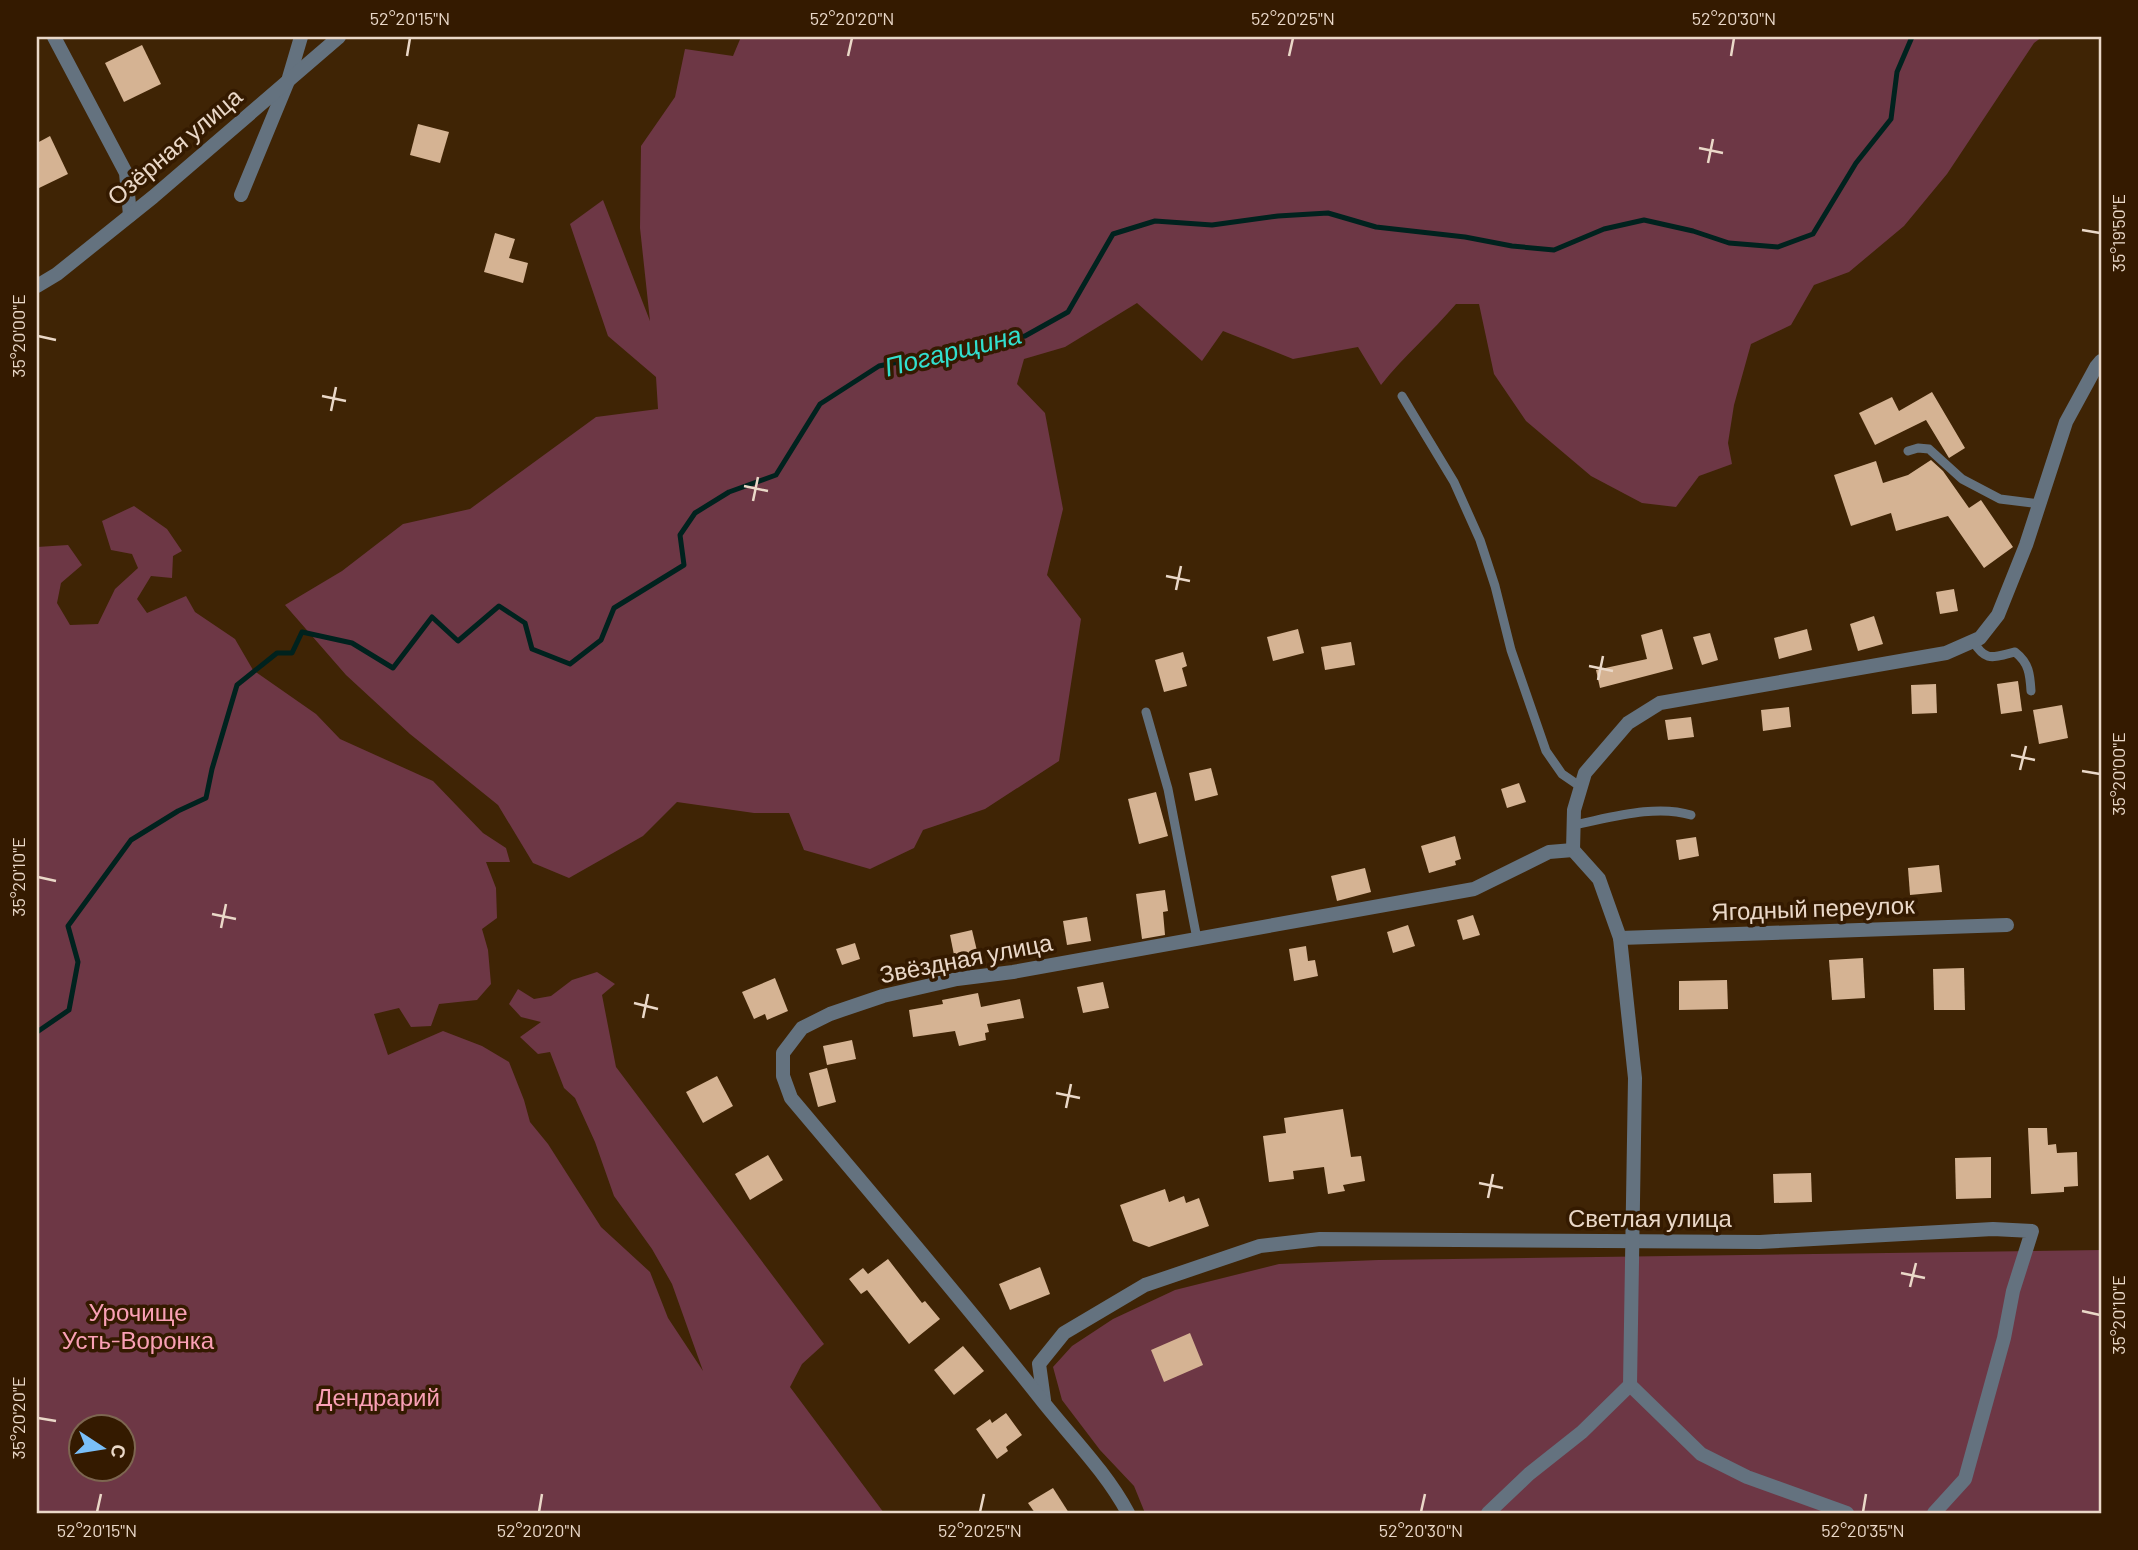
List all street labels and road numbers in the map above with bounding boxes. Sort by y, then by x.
street label: Озёрная улица [101,81,248,211]
street label: Ягодный переулок [1711,889,1916,926]
street label: Звёздная улица [877,926,1055,989]
street label: Светлая улица [1568,1203,1733,1232]

